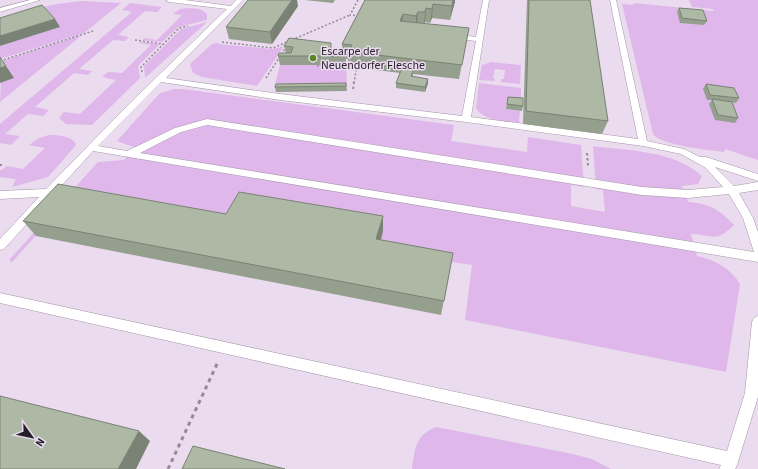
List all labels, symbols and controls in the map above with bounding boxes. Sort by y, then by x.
place label: Escarpe der Neuendorfer Flesche [321,43,425,74]
marker: Escarpe der Neuendorfer Flesche [308,53,318,63]
north arrow [12,417,52,457]
text: N [32,435,48,449]

